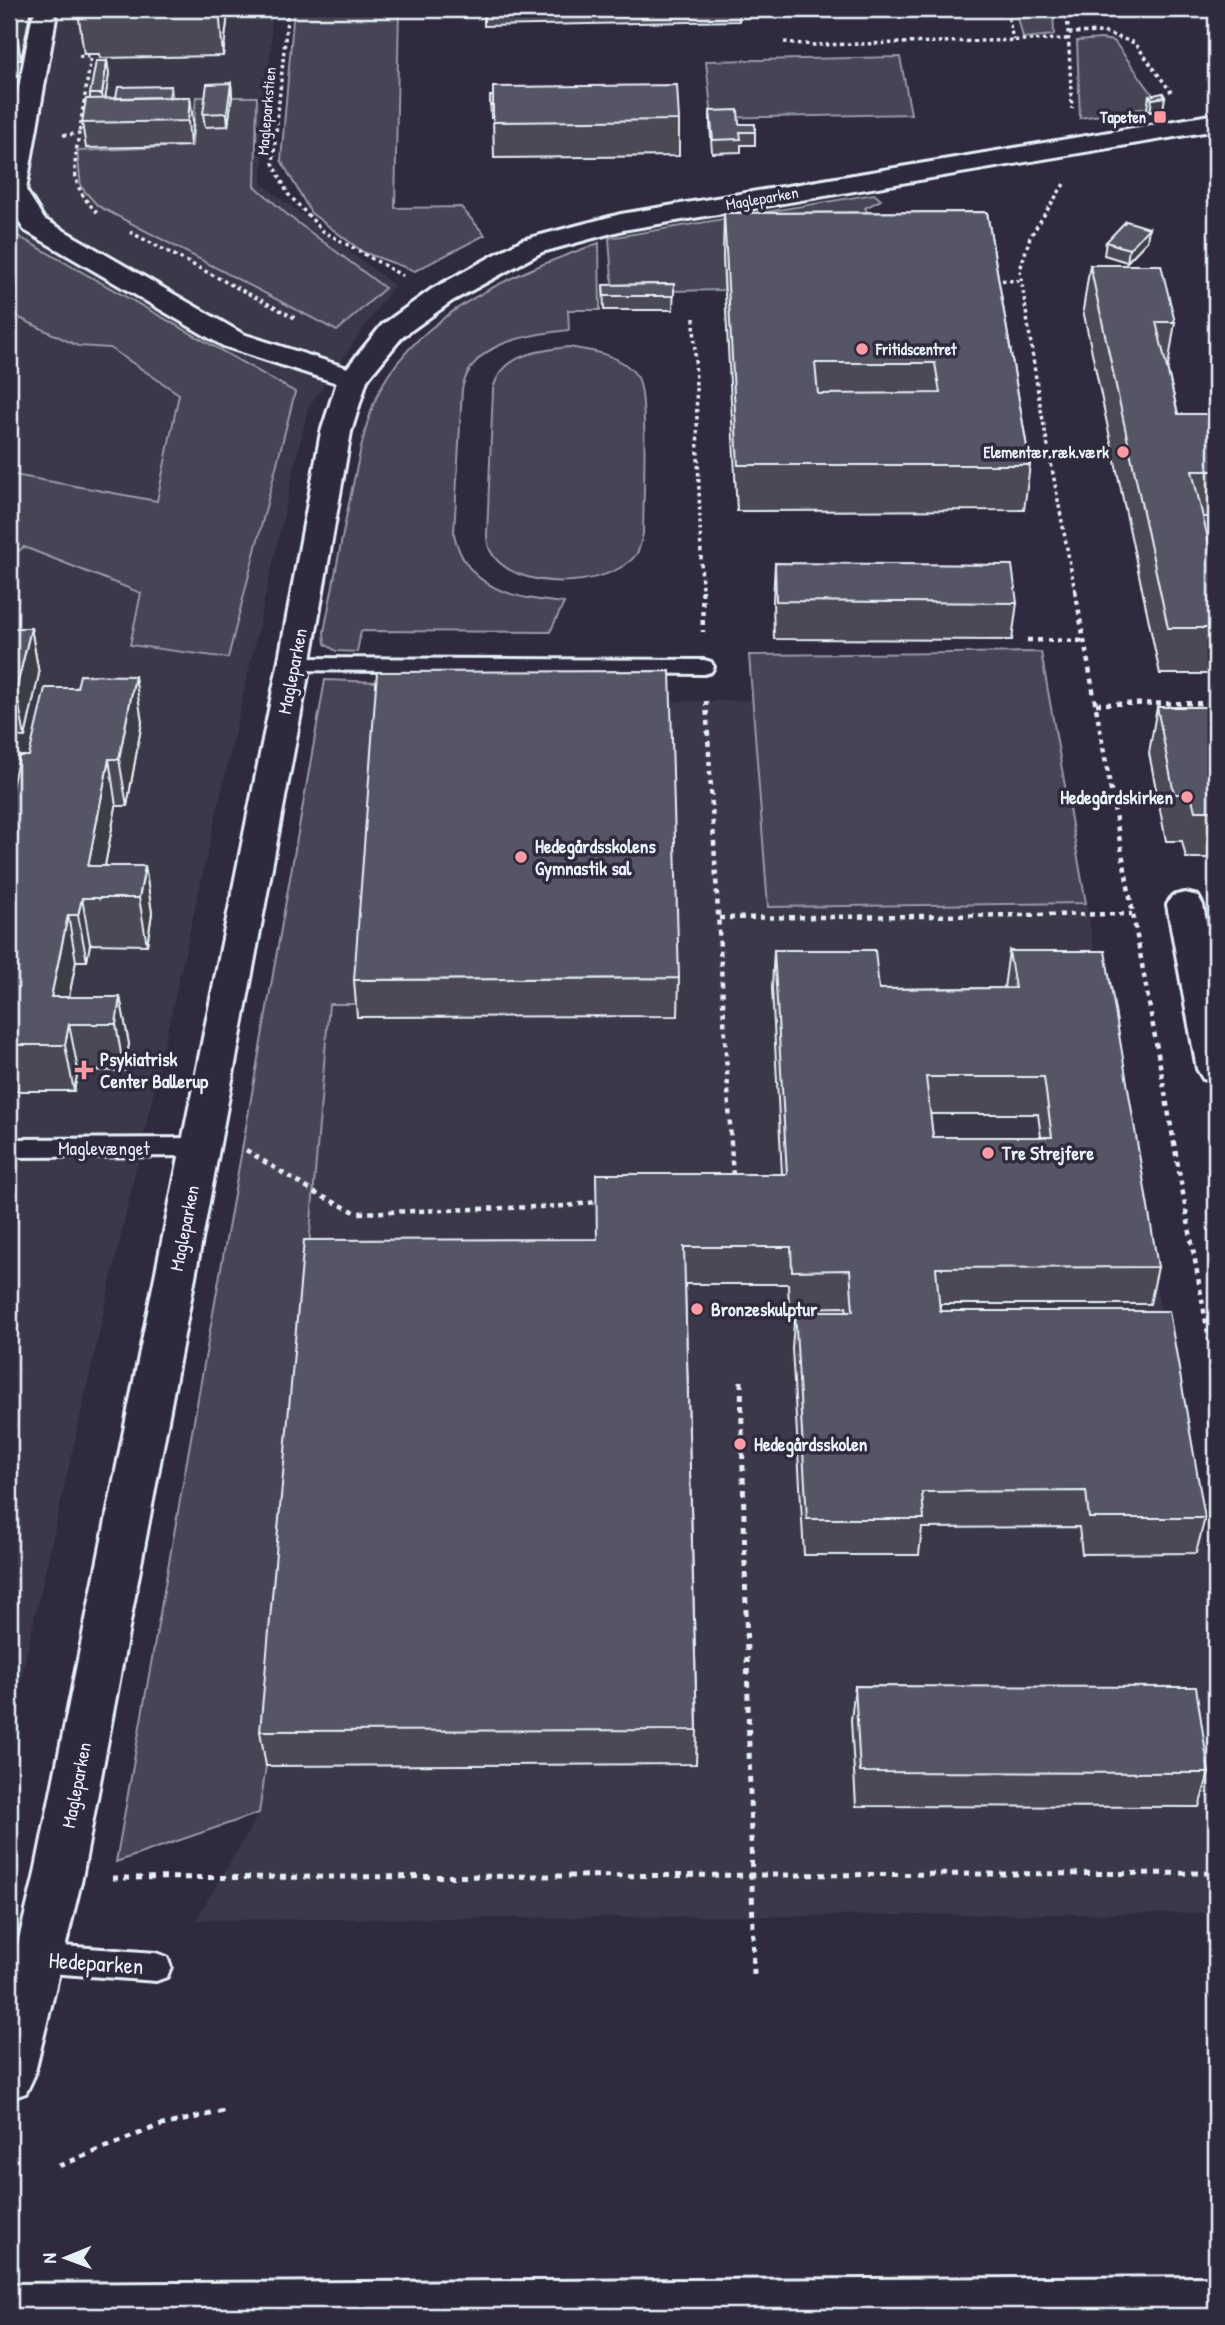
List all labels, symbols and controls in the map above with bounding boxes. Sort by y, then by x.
street label: Magleparkstien [251,66,281,156]
place label: Tapeten [1099,106,1146,129]
marker: Tapeten [1152,109,1168,125]
street label: Magleparken [724,181,800,215]
place label: Fritidscentret [875,338,957,360]
marker: Fritidscentret [854,341,870,357]
place label: Elementær.ræk.værk [984,441,1109,463]
marker: Elementær.ræk.værk [1115,444,1131,460]
street label: Magleparken [271,626,313,716]
place label: Hedegårdskirken [1060,784,1173,811]
marker: Hedegårdskirken [1179,789,1195,805]
place label: Hedegårdsskolens Gymnastik sal [535,833,656,882]
marker: Hedegårdsskolens Gymnastik sal [513,849,529,865]
place label: Psykiatrisk Center Ballerup [100,1046,209,1095]
marker: Psykiatrisk Center Ballerup [74,1060,94,1080]
street label: Maglevænget [58,1135,150,1161]
place label: Tre Strejfere [1001,1140,1094,1166]
marker: Tre Strejfere [980,1145,996,1161]
street label: Magleparken [163,1183,205,1273]
place label: Bronzeskulptur [711,1296,818,1323]
marker: Bronzeskulptur [689,1301,705,1317]
place label: Hedegårdsskolen [754,1431,868,1458]
marker: Hedegårdsskolen [732,1436,748,1452]
street label: Magleparken [55,1740,97,1830]
street label: Hedeparken [48,1944,144,1981]
north arrow [32,2224,102,2294]
text: N [36,2253,62,2264]

